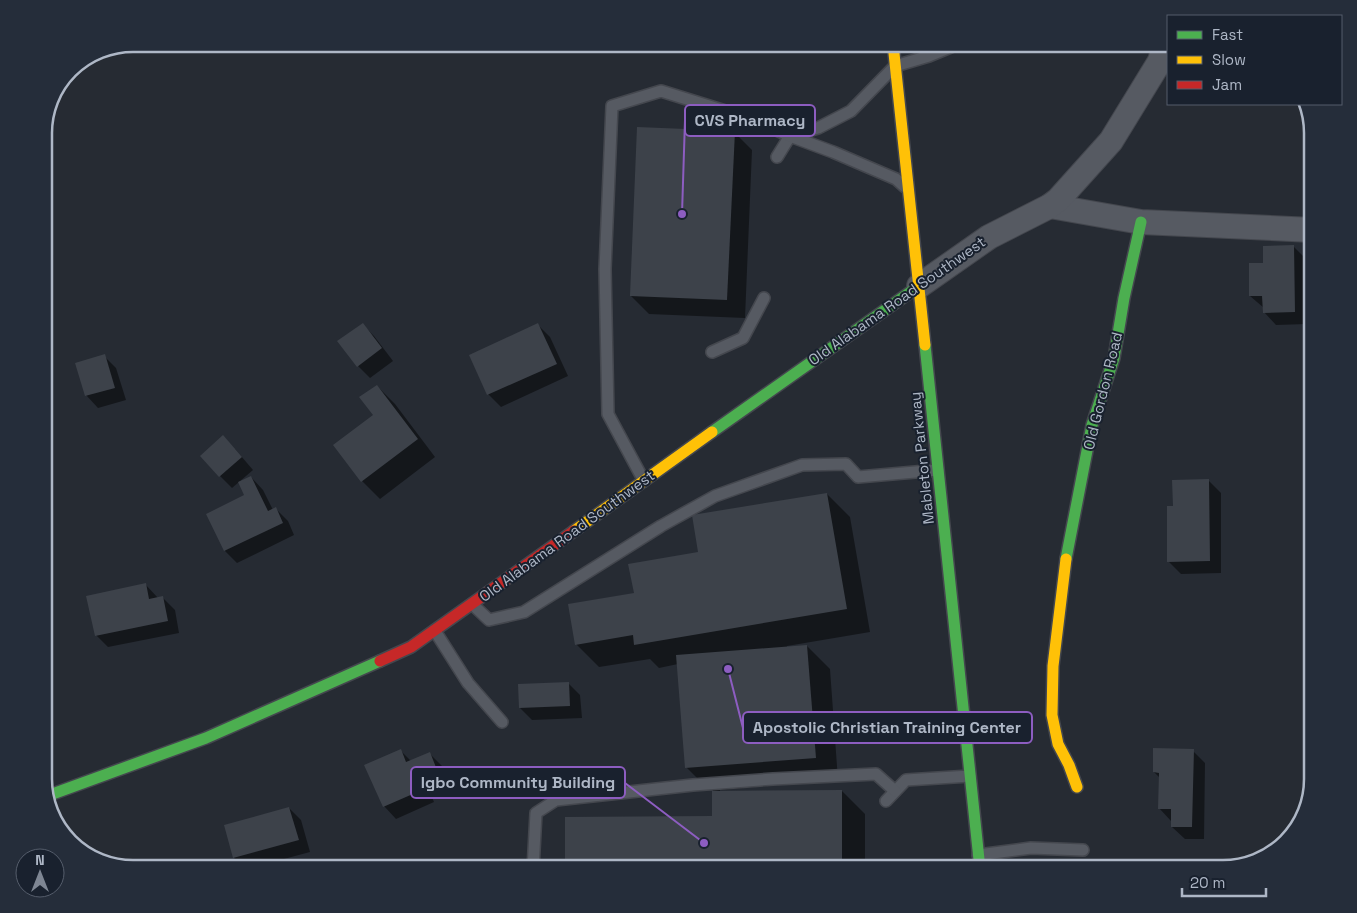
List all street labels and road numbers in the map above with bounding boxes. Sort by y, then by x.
street label: Old Alabama Road Southwest [804,232,989,369]
street label: Old Gordon Road [1079,330,1126,452]
street label: Mableton Parkway [905,391,938,525]
street label: Old Alabama Road Southwest [475,466,658,606]

